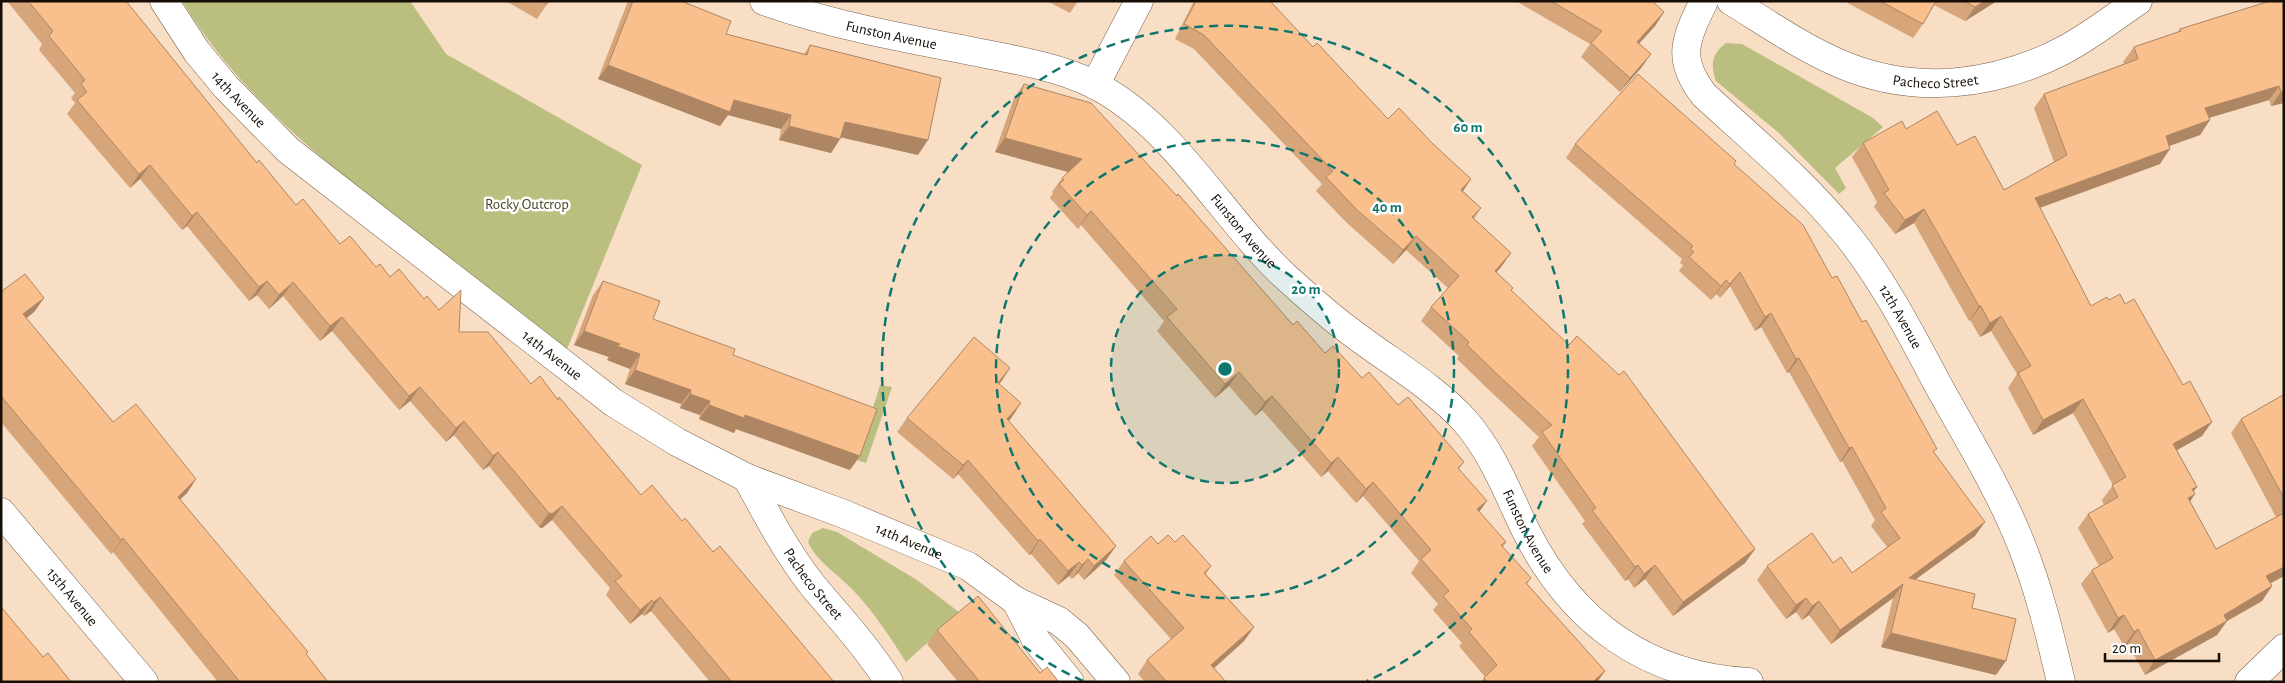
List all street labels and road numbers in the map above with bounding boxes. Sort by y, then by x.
street label: Funston Avenue [844,18,938,52]
street label: 14th Avenue [208,69,269,131]
street label: Pacheco Street [1891,72,1980,91]
street label: Funston Avenue [1208,191,1279,271]
street label: 12th Avenue [1876,282,1924,351]
street label: 14th Avenue [519,328,585,383]
street label: Funston Avenue [1500,487,1556,576]
street label: 14th Avenue [873,521,945,562]
street label: Pacheco Street [781,546,845,623]
street label: 15th Avenue [44,566,100,629]

